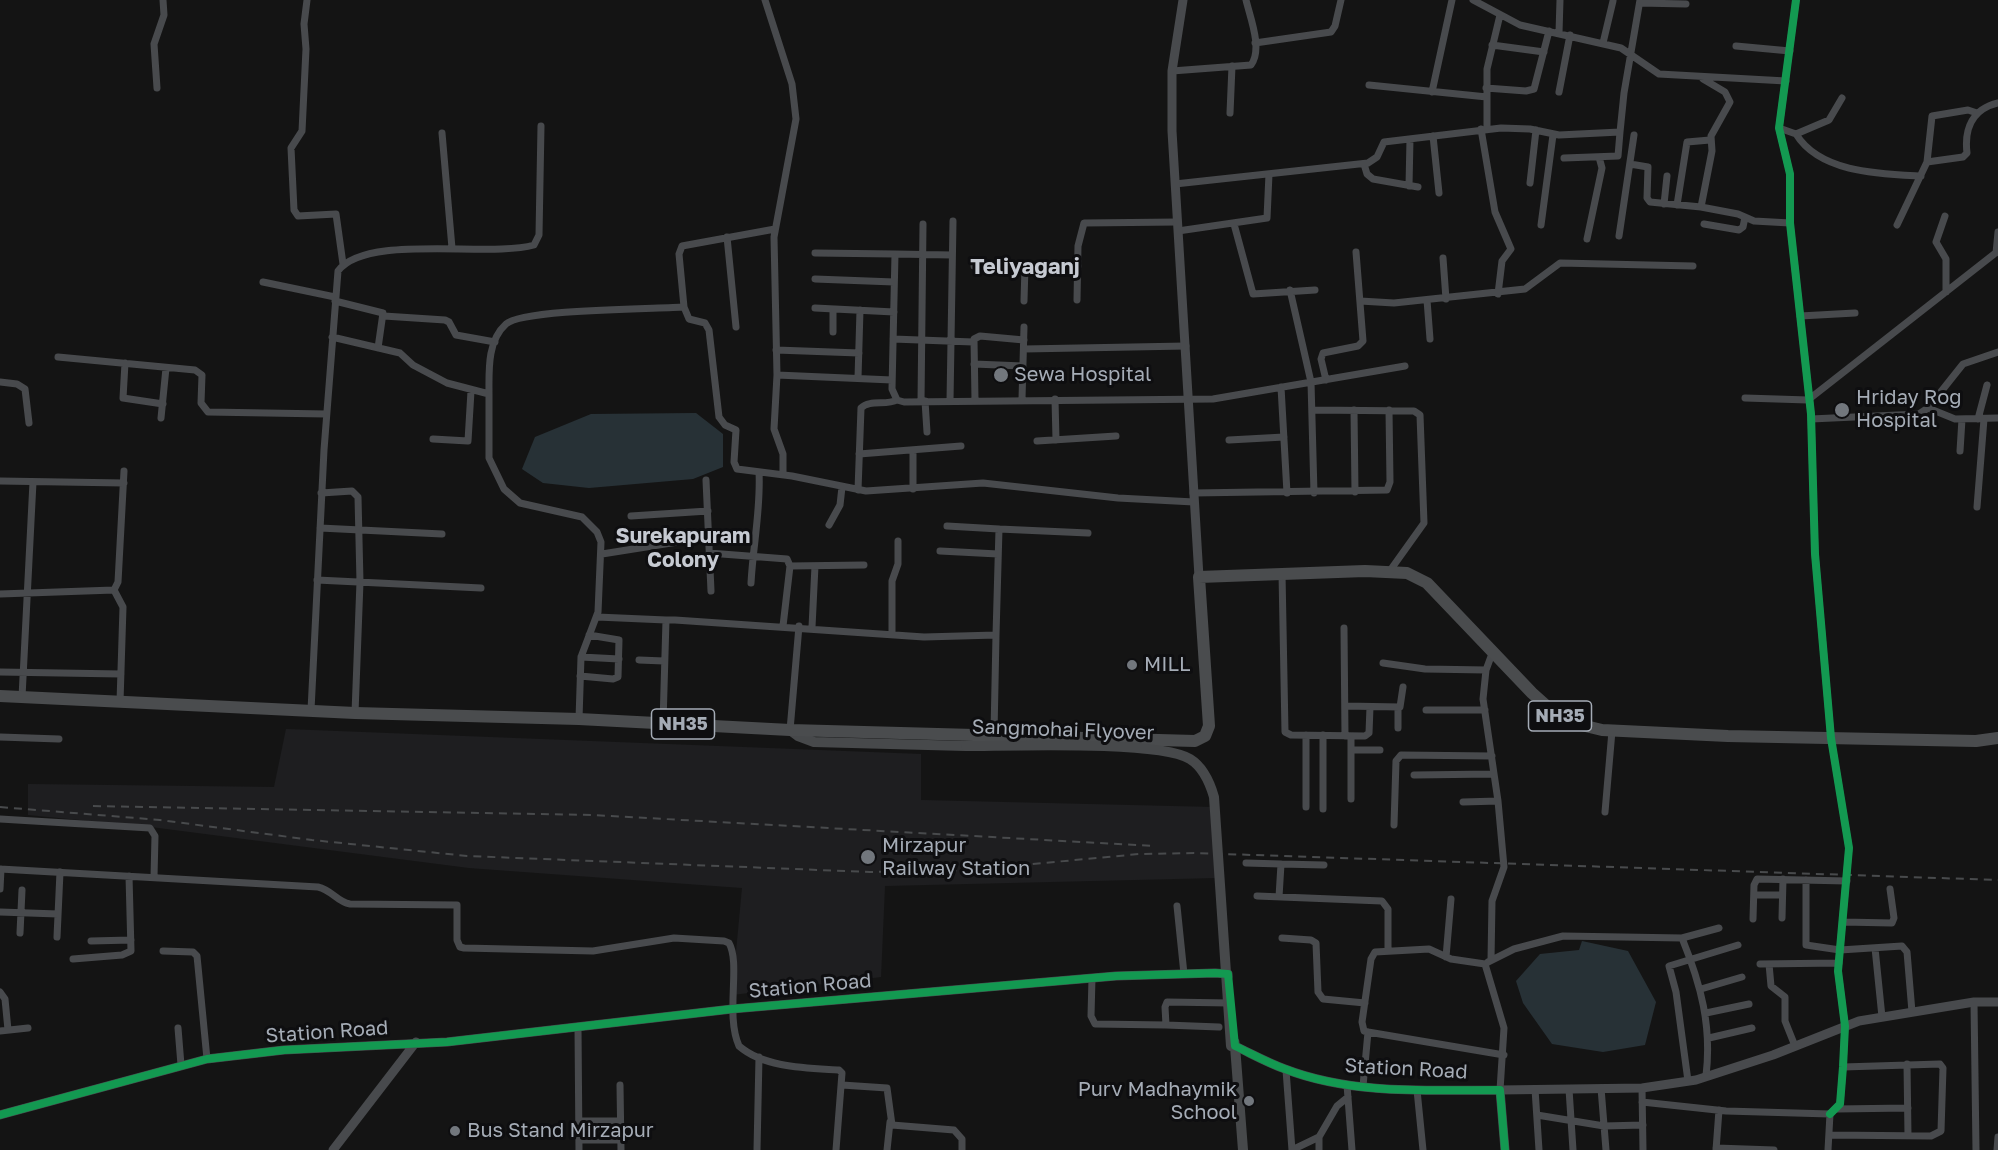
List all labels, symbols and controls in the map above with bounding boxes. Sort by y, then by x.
district label: Teliyaganj [970,254,1080,280]
place label: Sewa Hospital [1014,363,1151,387]
marker: Sewa Hospital [992,366,1010,384]
place label: Hriday Rog Hospital [1856,386,1961,433]
marker: Hriday Rog Hospital [1833,401,1851,419]
district label: Surekapuram Colony [616,523,750,573]
place label: MILL [1144,653,1190,677]
marker: MILL [1125,658,1139,672]
road number: NH35 [1528,701,1592,731]
road number: NH35 [652,709,714,739]
street label: Sangmohai Flyover [971,715,1155,745]
place label: Mirzapur Railway Station [882,834,1030,881]
marker: Mirzapur Railway Station [859,848,877,866]
street label: Station Road [748,969,872,1003]
street label: Station Road [265,1016,389,1048]
street label: Station Road [1344,1054,1468,1084]
place label: Purv Madhaymik School [1078,1078,1237,1125]
marker: Purv Madhaymik School [1242,1094,1256,1108]
place label: Bus Stand Mirzapur [467,1119,654,1143]
marker: Bus Stand Mirzapur [448,1124,462,1138]

